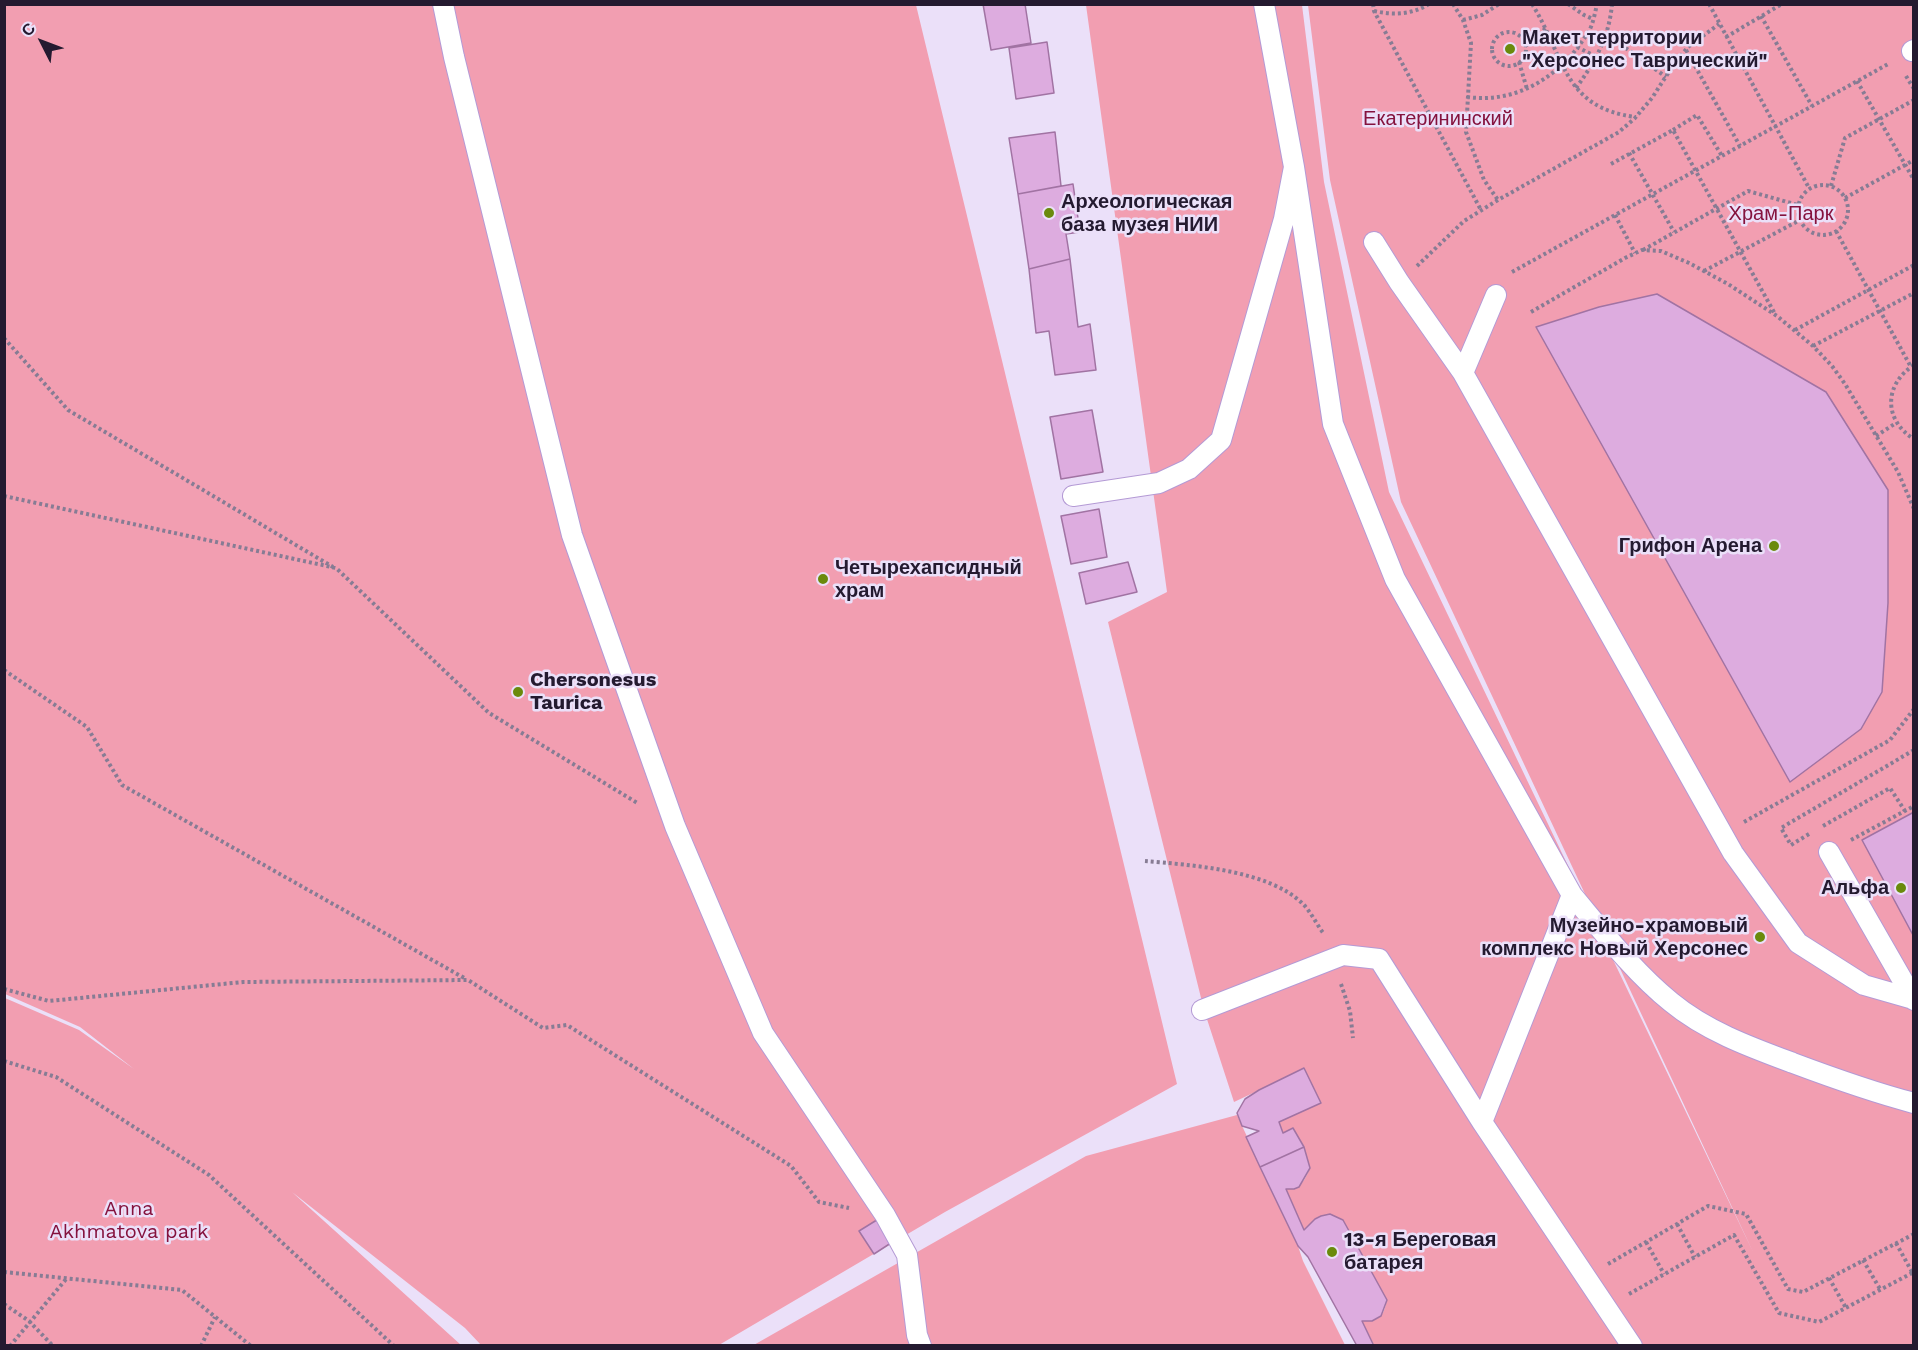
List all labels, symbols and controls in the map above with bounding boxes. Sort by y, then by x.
north arrow [12,12,72,72]
text: С [17,19,39,40]
place label: Макет территории "Херсонес Таврический" [1522,26,1768,73]
marker: Макет территории "Херсонес Таврический" [1503,42,1517,56]
park label: Екатерининский [1363,107,1513,131]
place label: Археологическая база музея НИИ [1061,190,1233,237]
park label: Храм-Парк [1729,202,1833,226]
marker: Археологическая база музея НИИ [1042,206,1056,220]
place label: Грифон Арена [1619,534,1762,558]
marker: Грифон Арена [1767,539,1781,553]
place label: Четырехапсидный храм [835,556,1022,603]
marker: Четырехапсидный храм [816,572,830,586]
place label: Chersonesus Taurica [530,668,656,715]
marker: Chersonesus Taurica [511,685,525,699]
place label: Альфа [1821,876,1889,900]
marker: Альфа [1894,881,1908,895]
place label: Музейно-храмовый комплекс Новый Херсонес [1481,914,1748,961]
marker: Музейно-храмовый комплекс Новый Херсонес [1753,930,1767,944]
park label: Anna Akhmatova park [50,1197,208,1244]
place label: 13-я Береговая батарея [1344,1228,1496,1275]
marker: 13-я Береговая батарея [1325,1245,1339,1259]

